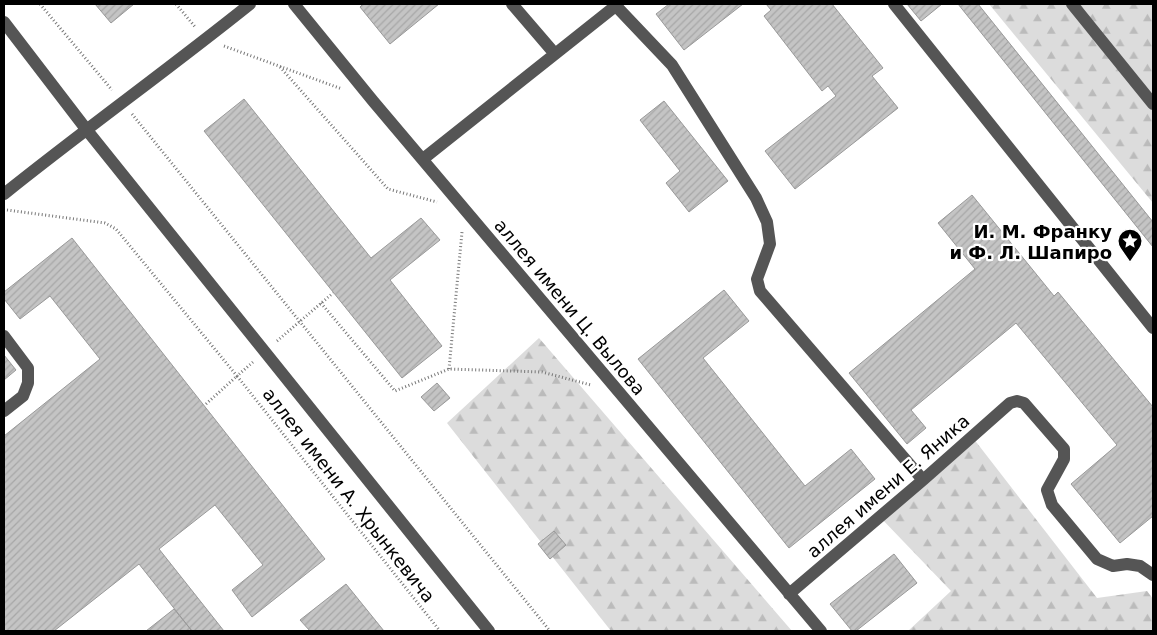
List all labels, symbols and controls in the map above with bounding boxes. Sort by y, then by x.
street label: аллея имени Ц. Вылова [490,215,650,399]
place label: И. М. Франку и Ф. Л. Шапиро [949,221,1112,263]
place icon: И. М. Франку и Ф. Л. Шапиро [1117,228,1143,262]
street label: аллея имени А. Хрынкевича [259,383,439,607]
street label: аллея имени Е. Яника [803,410,973,562]

